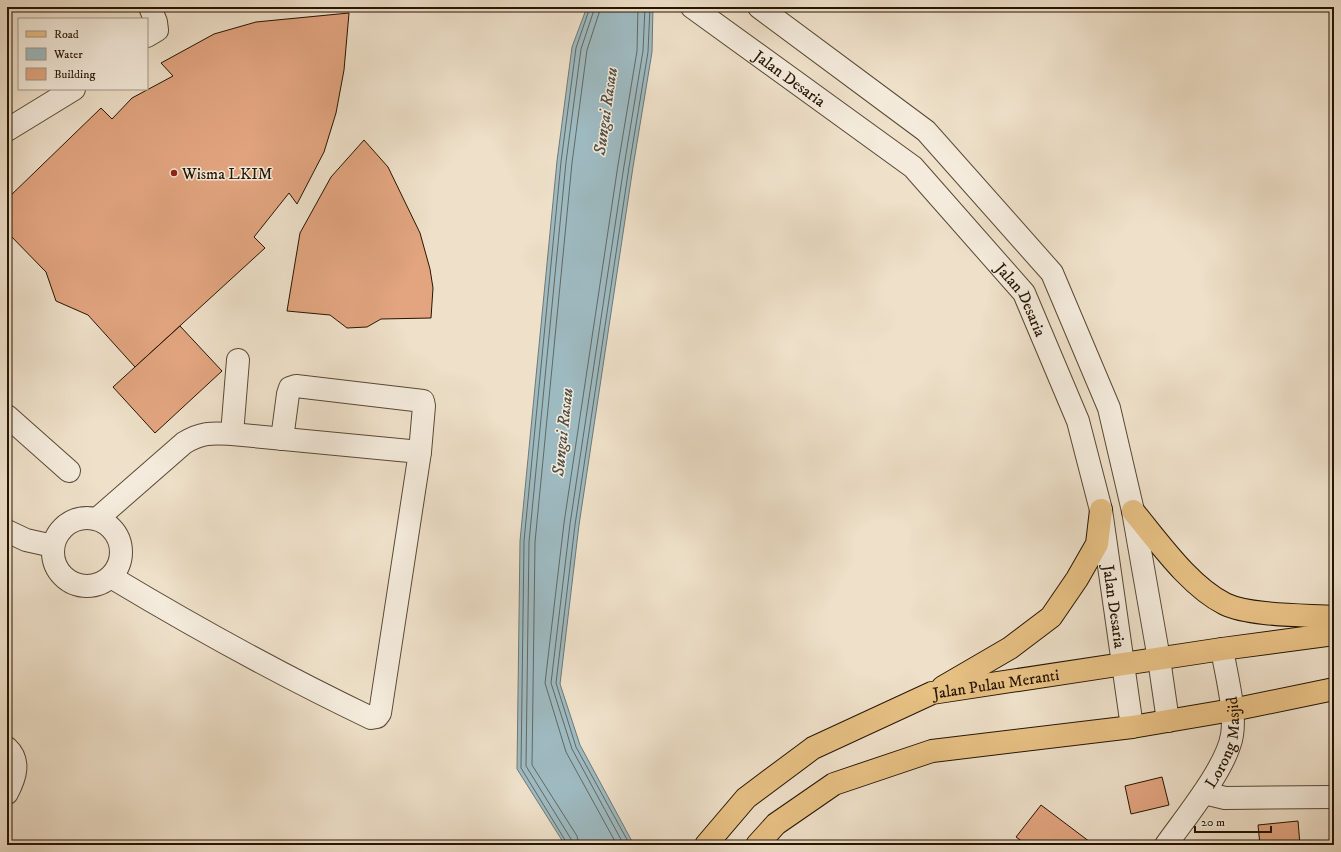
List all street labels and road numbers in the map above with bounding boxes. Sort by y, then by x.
street label: Jalan Desaria [748,45,829,112]
street label: Jalan Desaria [990,257,1050,340]
street label: Jalan Desaria [1098,562,1130,650]
street label: Jalan Pulau Meranti [930,665,1060,704]
street label: Lorong Masjid [1200,695,1244,792]

